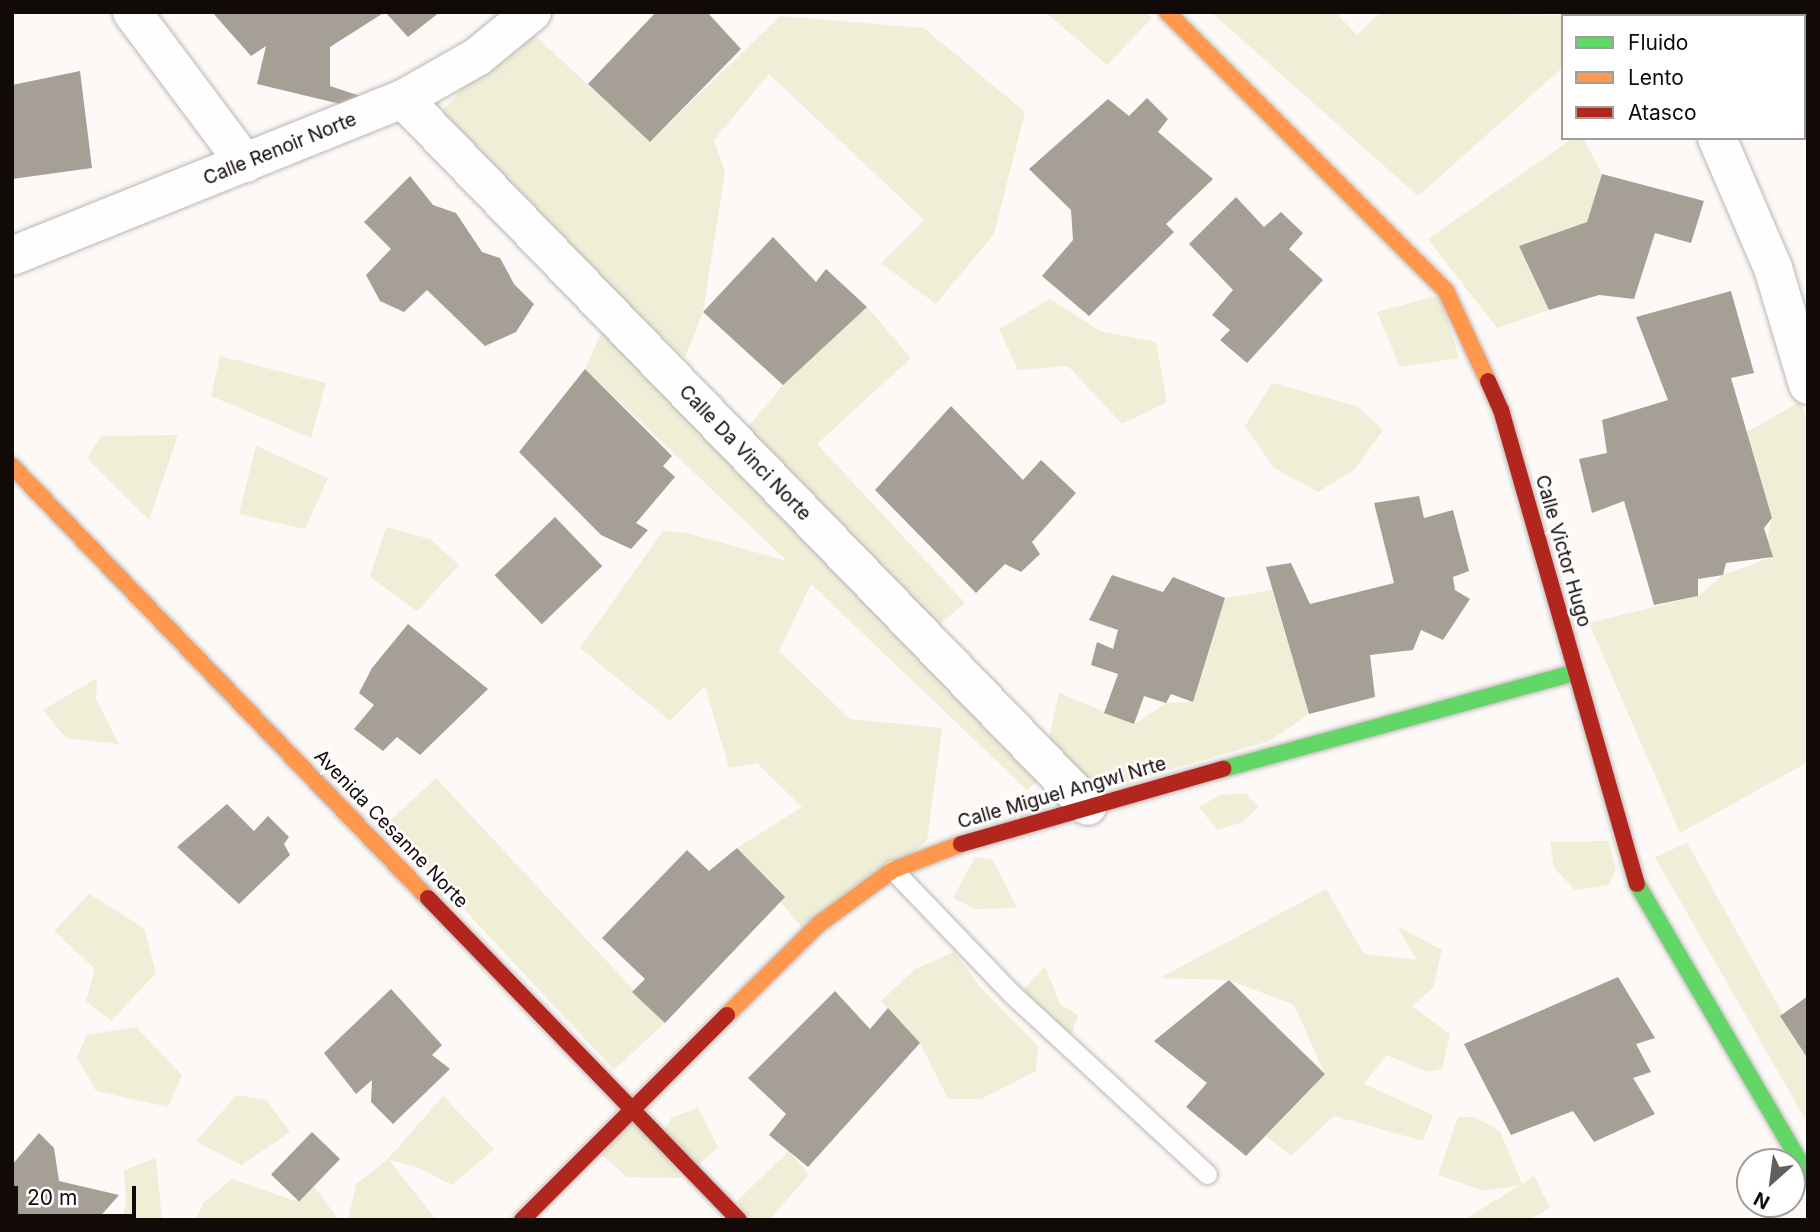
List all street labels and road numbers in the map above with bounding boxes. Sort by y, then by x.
street label: Calle Renoir Norte [200,108,360,190]
street label: Calle Da Vinci Norte [674,380,816,526]
street label: Calle Victor Hugo [1530,472,1596,630]
street label: Avenida Cesanne Norte [309,745,473,913]
street label: Calle Miguel Angwl Nrte [955,752,1169,834]

